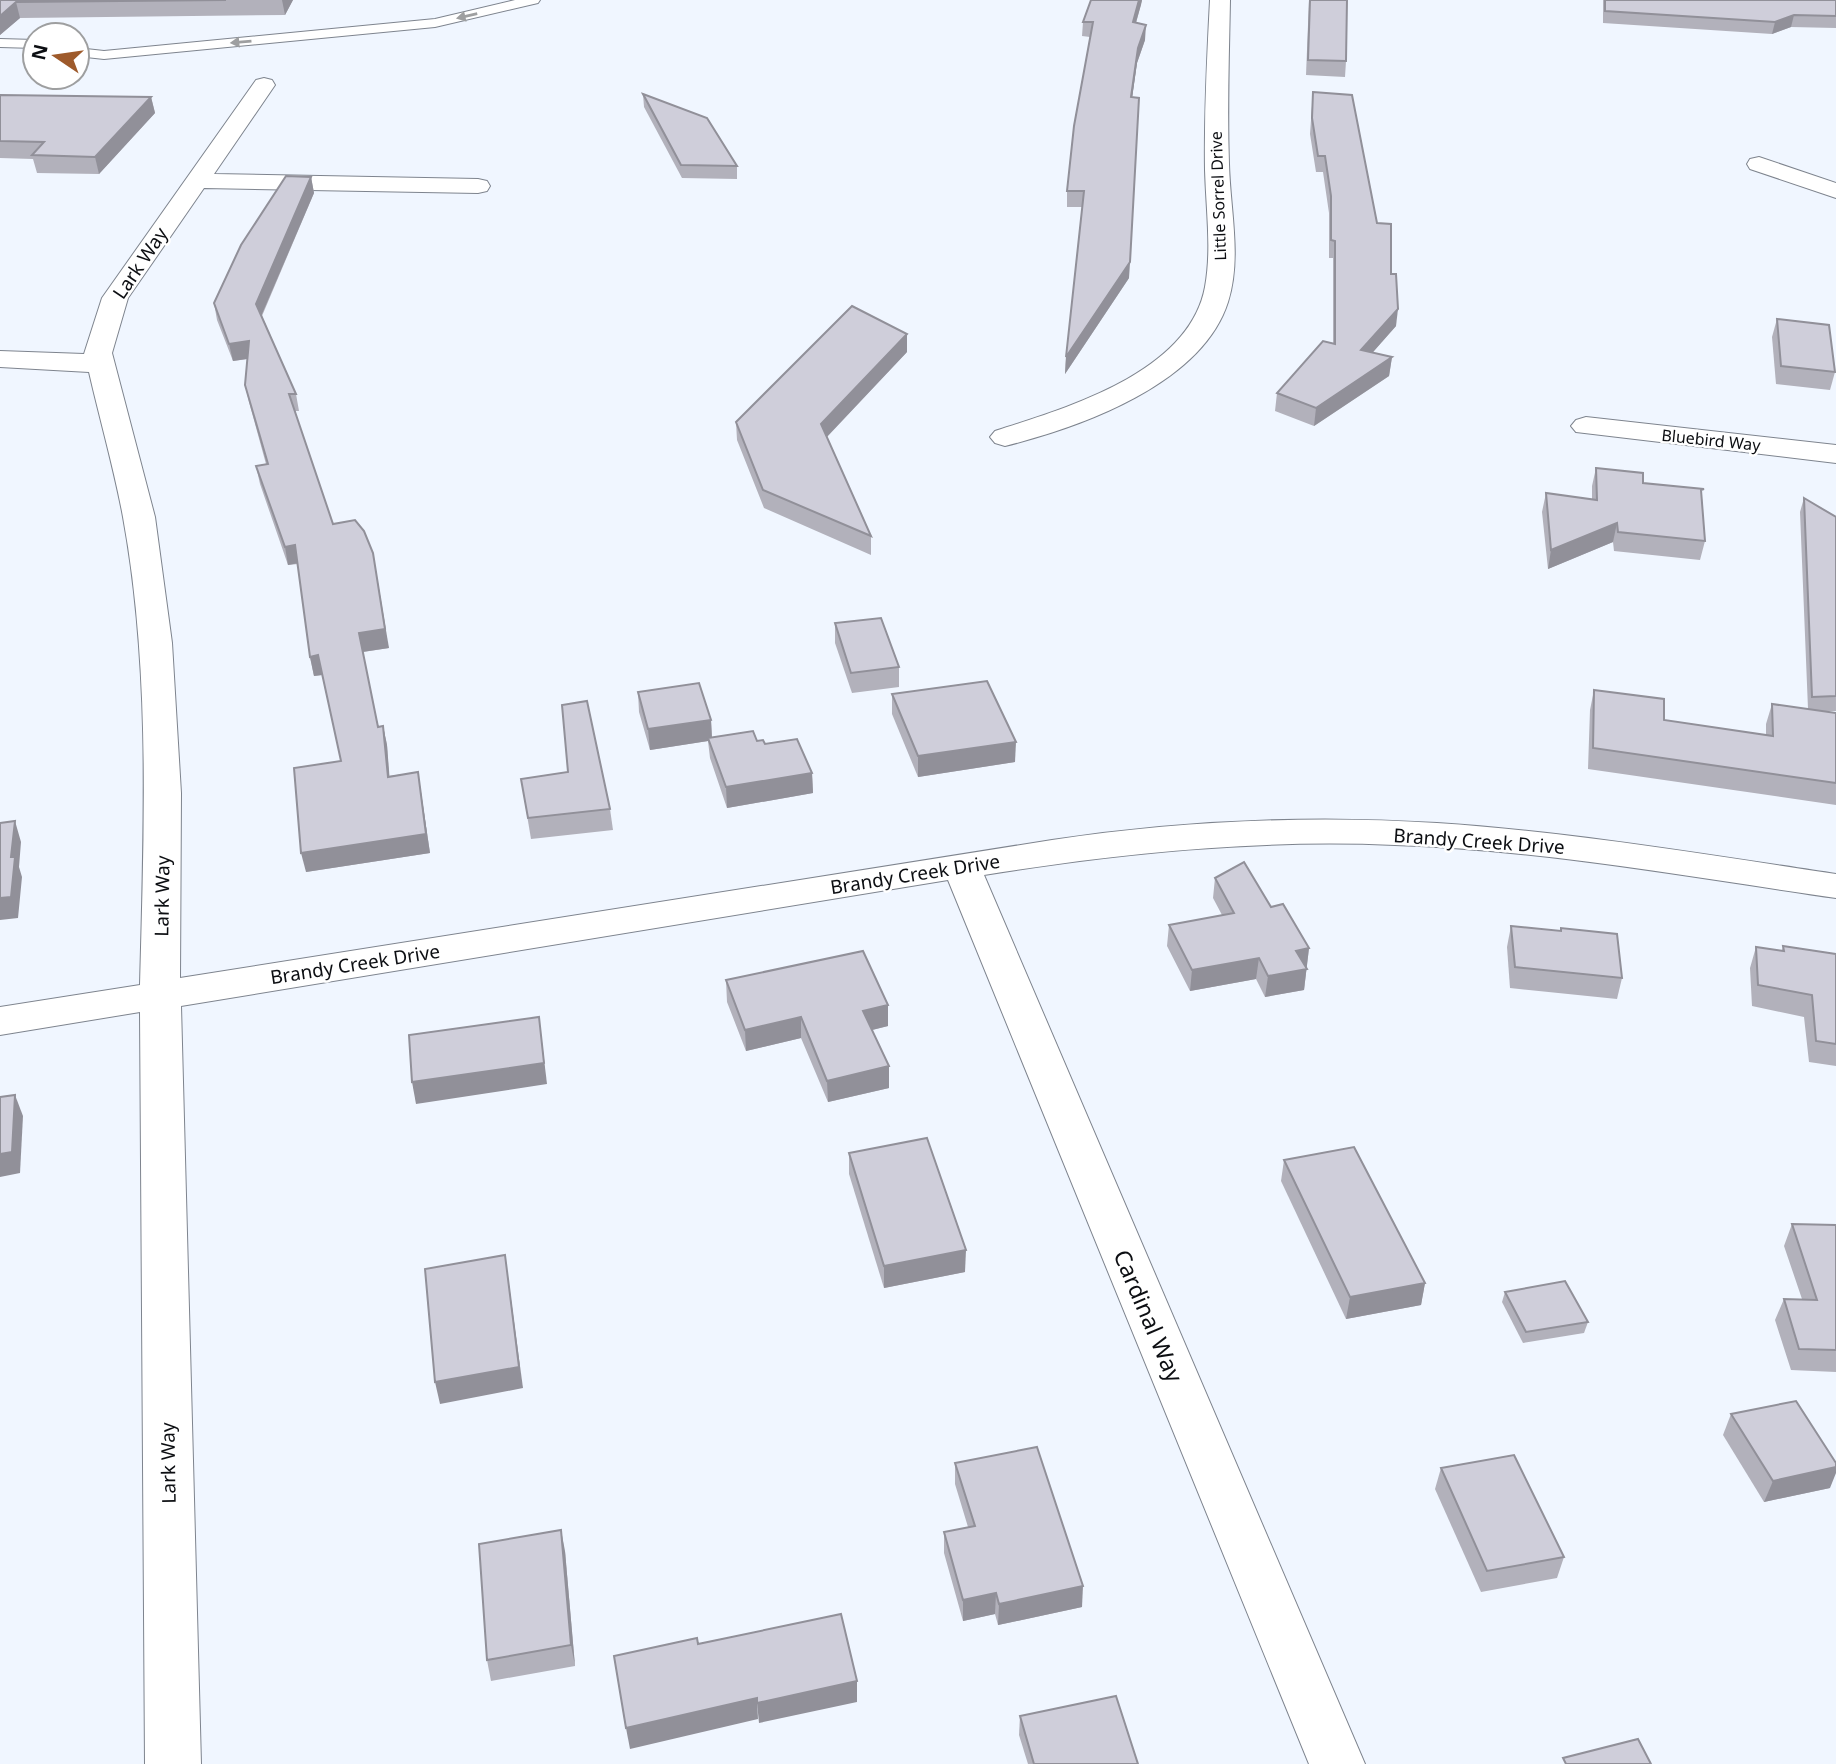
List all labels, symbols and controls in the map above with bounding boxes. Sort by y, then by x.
one-way arrow [456,10,478,21]
north arrow [21,21,91,91]
one-way arrow [230,37,252,48]
text: N [25,42,54,63]
street label: Little Sorrel Drive [1205,131,1231,261]
street label: Lark Way [107,222,174,304]
street label: Bluebird Way [1660,424,1762,456]
street label: Brandy Creek Drive [1393,822,1565,860]
street label: Brandy Creek Drive [828,848,1002,900]
street label: Lark Way [148,855,176,937]
street label: Brandy Creek Drive [268,938,442,990]
street label: Cardinal Way [1107,1244,1191,1387]
street label: Lark Way [154,1422,182,1504]

